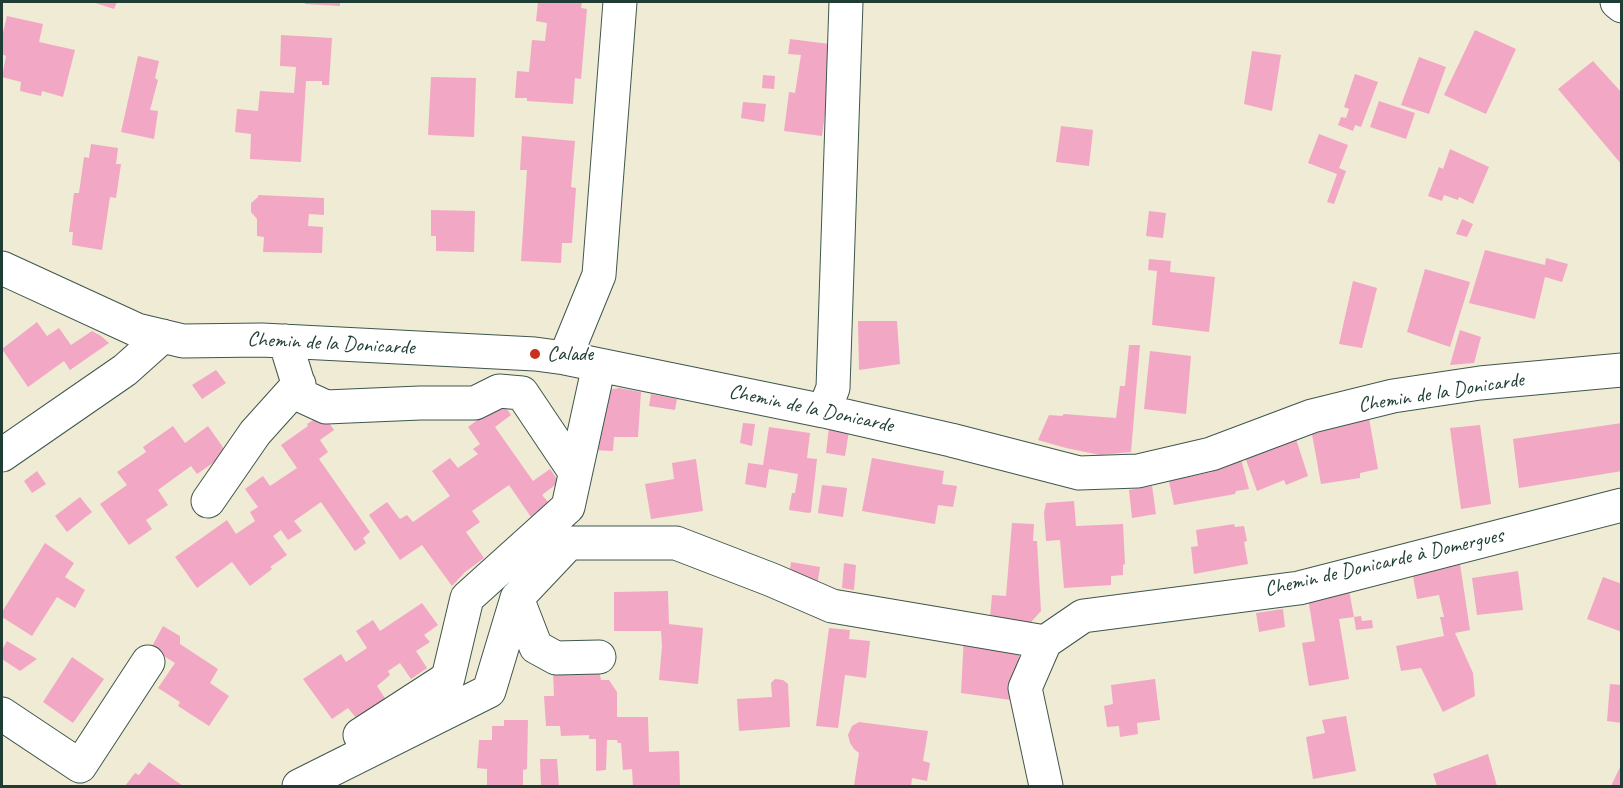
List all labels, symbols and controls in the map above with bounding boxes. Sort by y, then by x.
street label: Chemin de la Donicarde [247,327,415,361]
place label: Calade [547,341,593,367]
marker: Calade [528,347,542,361]
street label: Chemin de la Donicarde [1356,367,1526,419]
street label: Chemin de la Donicarde [726,379,896,439]
street label: Chemin de Donicarde à Domergues [1262,523,1506,603]

